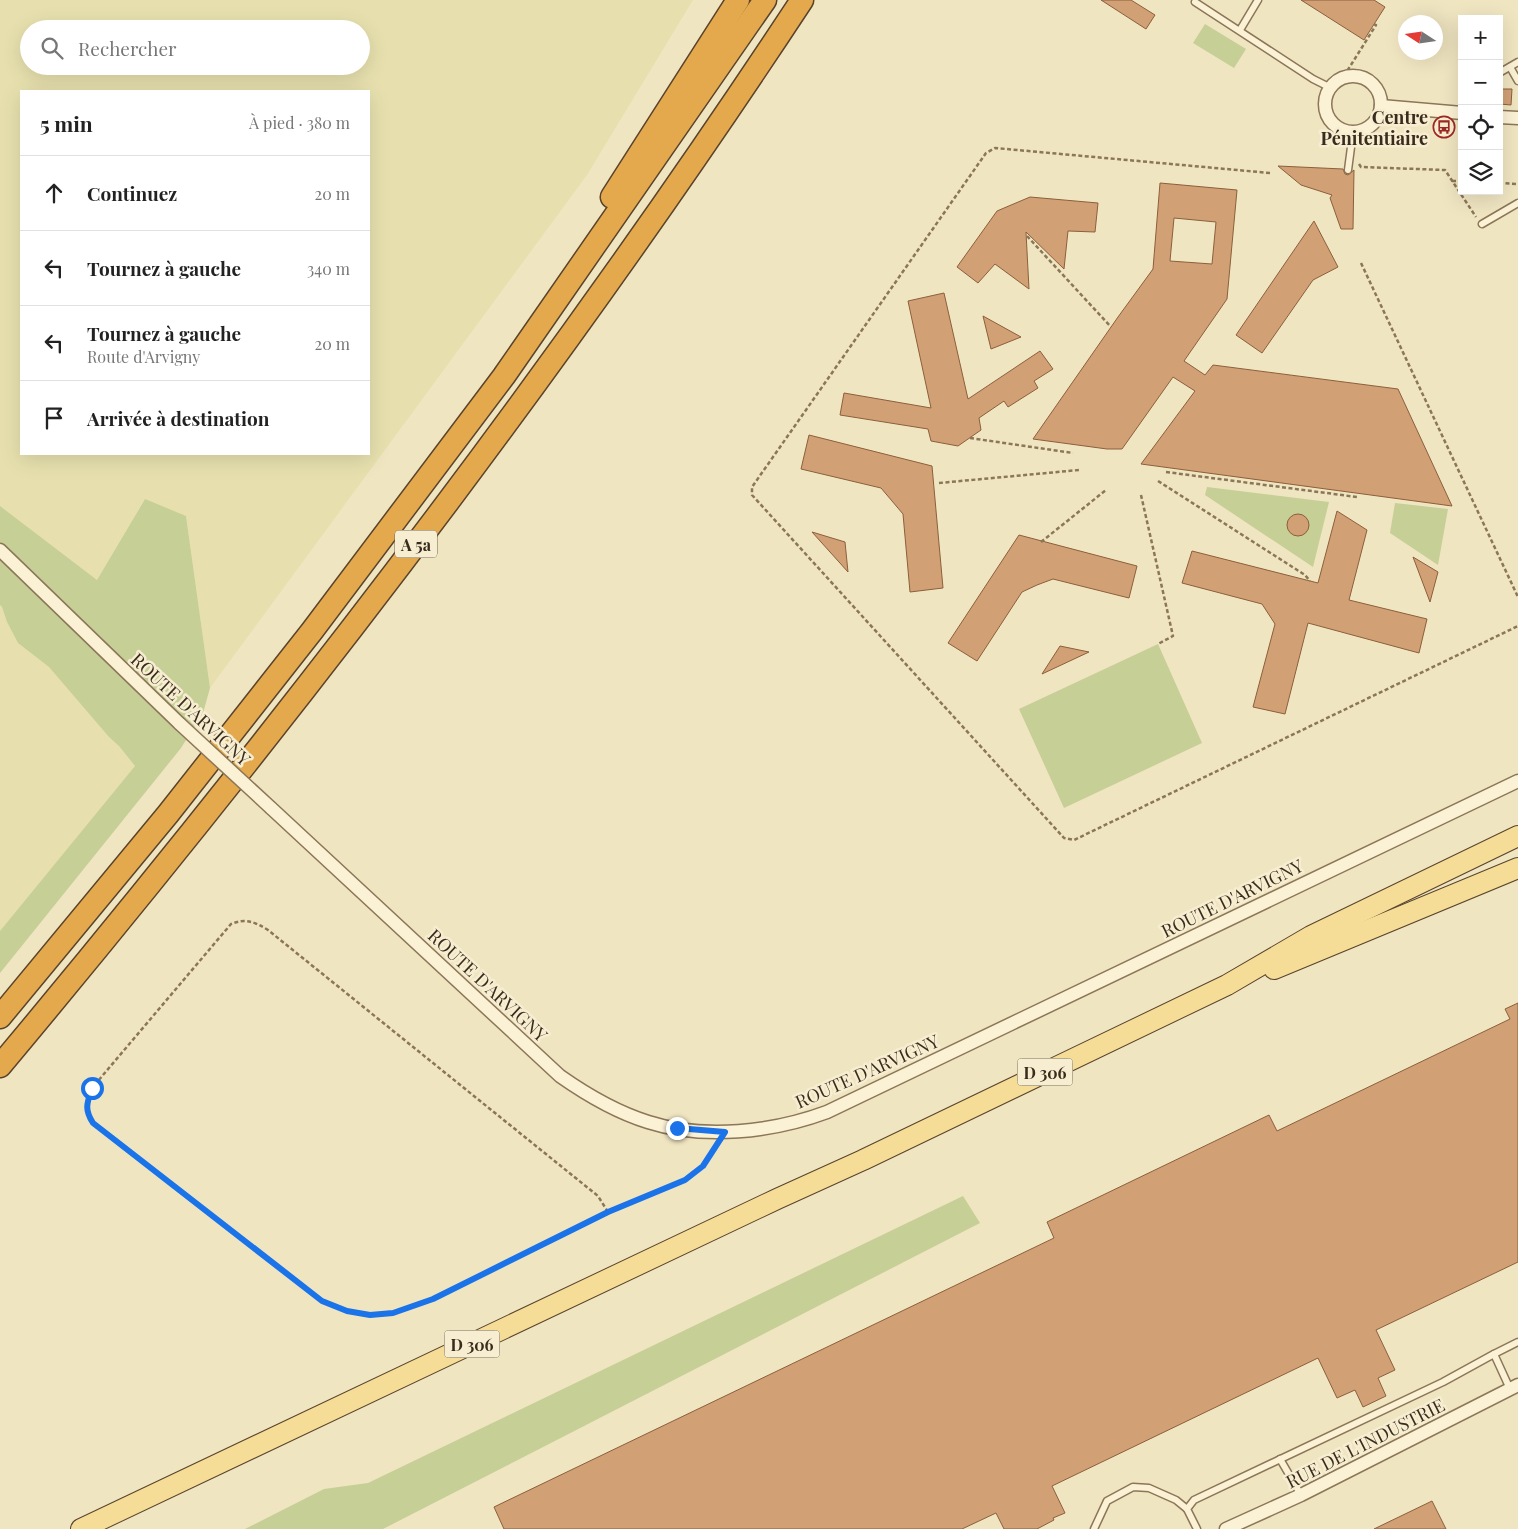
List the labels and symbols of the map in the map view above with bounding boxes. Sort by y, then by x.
north arrow [1398,15,1443,60]
place label: Centre Pénitentiaire [1321,105,1428,150]
bus stop icon: Centre Pénitentiaire [1432,115,1456,139]
road number: A 5a [395,530,437,558]
street label: ROUTE D'ARVIGNY [126,647,256,771]
street label: ROUTE D'ARVIGNY [1157,853,1307,943]
street label: ROUTE D'ARVIGNY [423,923,553,1047]
street label: ROUTE D'ARVIGNY [791,1028,943,1113]
road number: D 306 [1018,1058,1072,1086]
route start [81,1077,104,1100]
route end [666,1117,689,1140]
road number: D 306 [444,1330,500,1358]
street label: RUE DE L'INDUSTRIE [1282,1393,1449,1493]

